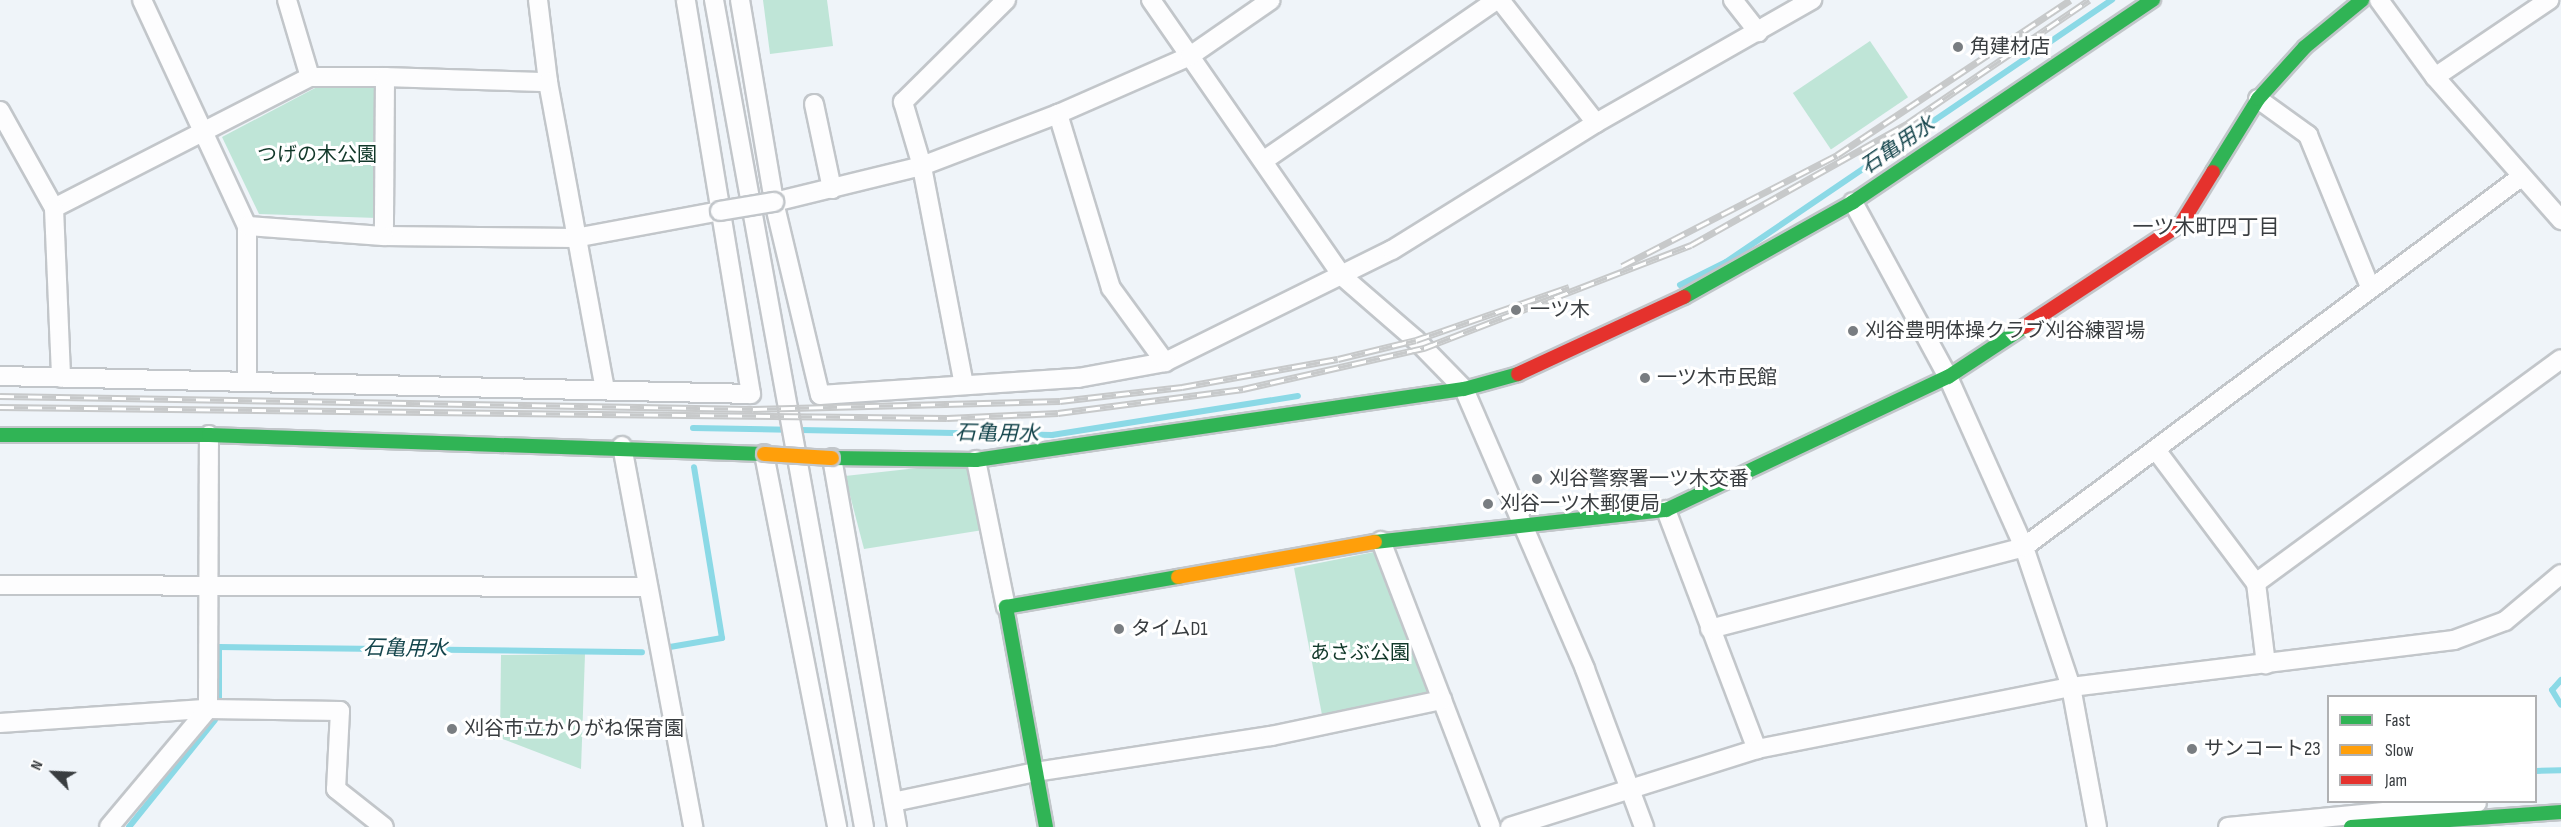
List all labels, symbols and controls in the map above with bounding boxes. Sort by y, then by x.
place label: 角建材店 [1970,35,2050,59]
marker: 角建材店 [1951,40,1965,54]
water label: 石亀用水 [1856,112,1940,180]
park label: つげの木公園 [257,143,377,167]
district label: 一ツ木町四丁目 [2133,215,2279,241]
place label: 一ツ木 [1530,298,1590,322]
marker: 一ツ木 [1507,301,1525,319]
place label: 刈谷豊明体操クラブ刈谷練習場 [1865,319,2145,343]
marker: 刈谷豊明体操クラブ刈谷練習場 [1846,324,1860,338]
place label: 一ツ木市民館 [1657,366,1777,390]
marker: 一ツ木市民館 [1638,371,1652,385]
water label: 石亀用水 [955,421,1039,447]
place label: 刈谷警察署一ツ木交番 [1549,467,1749,491]
marker: 刈谷警察署一ツ木交番 [1530,472,1544,486]
place label: 刈谷一ツ木郵便局 [1500,492,1660,516]
marker: 刈谷一ツ木郵便局 [1481,497,1495,511]
place label: タイムD1 [1131,617,1208,641]
marker: タイムD1 [1112,622,1126,636]
water label: 石亀用水 [363,636,447,662]
park label: あさぶ公園 [1310,641,1410,665]
legend [2327,695,2537,803]
text: Fast [2385,710,2410,731]
place label: 刈谷市立かりがね保育園 [464,717,684,741]
marker: 刈谷市立かりがね保育園 [445,722,459,736]
place label: サンコート23 [2204,737,2321,761]
text: Slow [2385,740,2414,761]
marker: サンコート23 [2185,742,2199,756]
north arrow [24,743,84,803]
text: N [27,758,48,773]
text: Jam [2385,770,2407,791]

